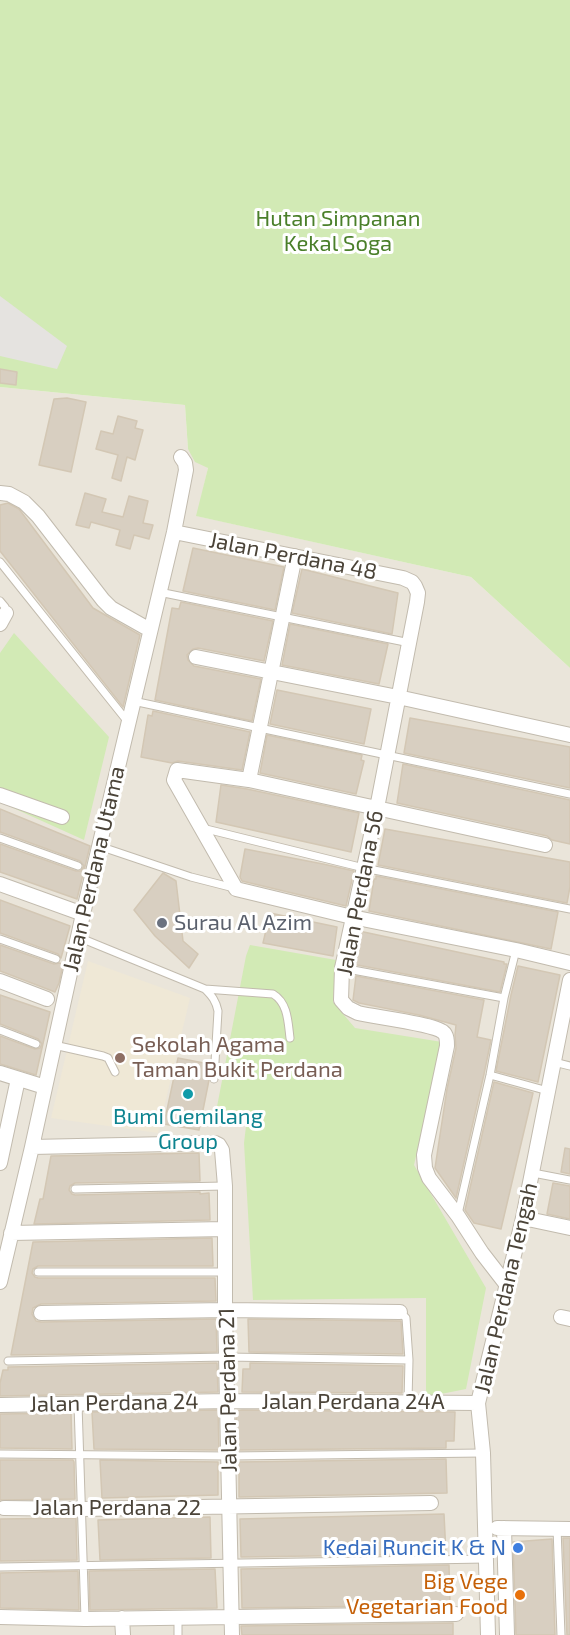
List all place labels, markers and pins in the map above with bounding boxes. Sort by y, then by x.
place label: Surau Al Azim [174,910,312,936]
marker: Surau Al Azim [155,916,169,930]
place label: Sekolah Agama Taman Bukit Perdana [132,1032,343,1084]
marker: Sekolah Agama Taman Bukit Perdana [113,1051,127,1065]
marker: Bumi Gemilang Group [181,1087,195,1101]
place label: Bumi Gemilang Group [113,1104,263,1156]
place label: Kedai Runcit K & N [323,1535,506,1561]
marker: Kedai Runcit K & N [511,1541,525,1555]
place label: Big Vege Vegetarian Food [346,1569,508,1621]
marker: Big Vege Vegetarian Food [513,1588,527,1602]

